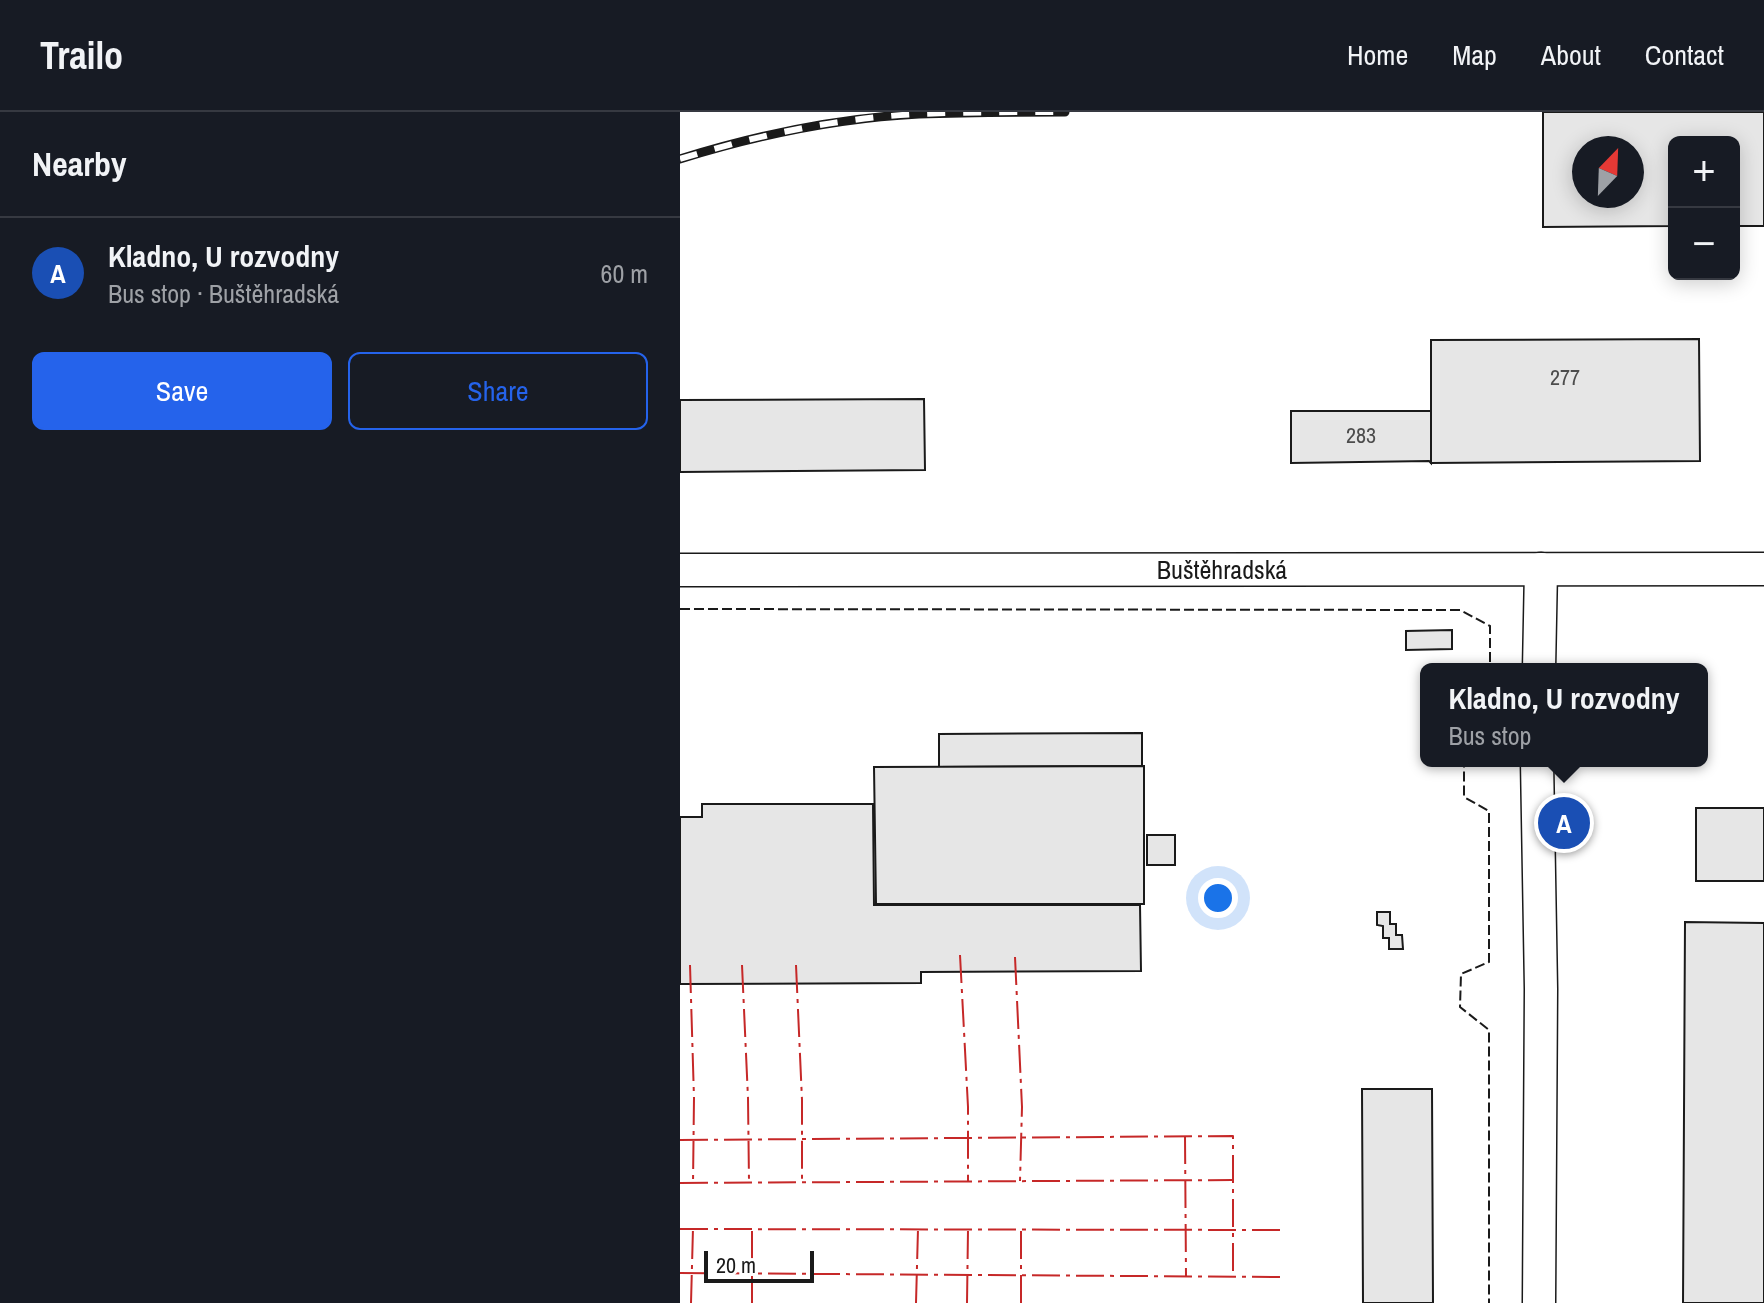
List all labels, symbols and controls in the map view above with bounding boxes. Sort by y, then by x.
text: Trailo [40,30,123,81]
text: Home [1347,36,1408,74]
text: Map [1452,36,1497,74]
text: About [1541,36,1601,74]
text: Contact [1645,36,1724,74]
north arrow [1572,136,1644,208]
map controls [1668,136,1740,280]
button: + [1668,136,1740,208]
text: Nearby [32,141,127,187]
button: − [1668,208,1740,280]
text: Kladno, U rozvodny [108,236,339,276]
text: A [50,256,66,291]
text: 60 m [601,256,648,291]
text: Bus stop · Buštěhradská [108,276,339,311]
button: Save [32,352,332,430]
button: Share [348,352,648,430]
house number: 277 [1550,362,1580,392]
house number: 283 [1346,420,1376,450]
street label: Buštěhradská [1157,552,1287,587]
popup [1420,663,1708,767]
text: Kladno, U rozvodny [1449,678,1680,718]
text: Bus stop [1449,718,1531,753]
pin: A [1538,793,1590,853]
your location [1198,878,1238,918]
scale bar [704,1247,814,1283]
text: 20 m [716,1250,756,1280]

